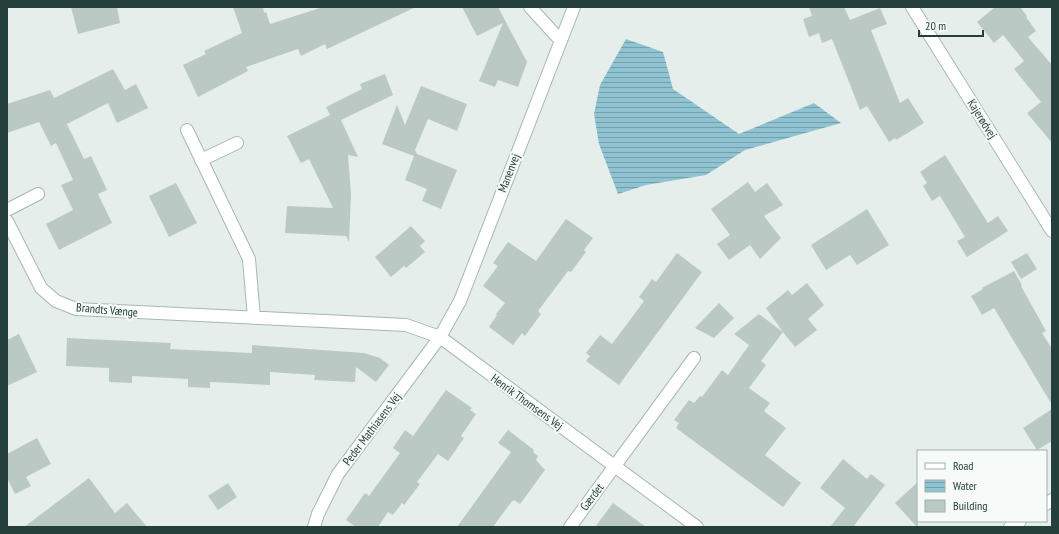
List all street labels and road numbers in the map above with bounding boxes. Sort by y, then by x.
street label: Kajerødvej [964,96,1000,141]
street label: Manenvej [494,151,523,194]
street label: Brandts Vænge [76,299,139,320]
street label: Henrik Thomsens Vej [488,370,566,433]
street label: Peder Mathiasens Vej [339,389,404,468]
street label: Gærdet [576,480,607,513]

